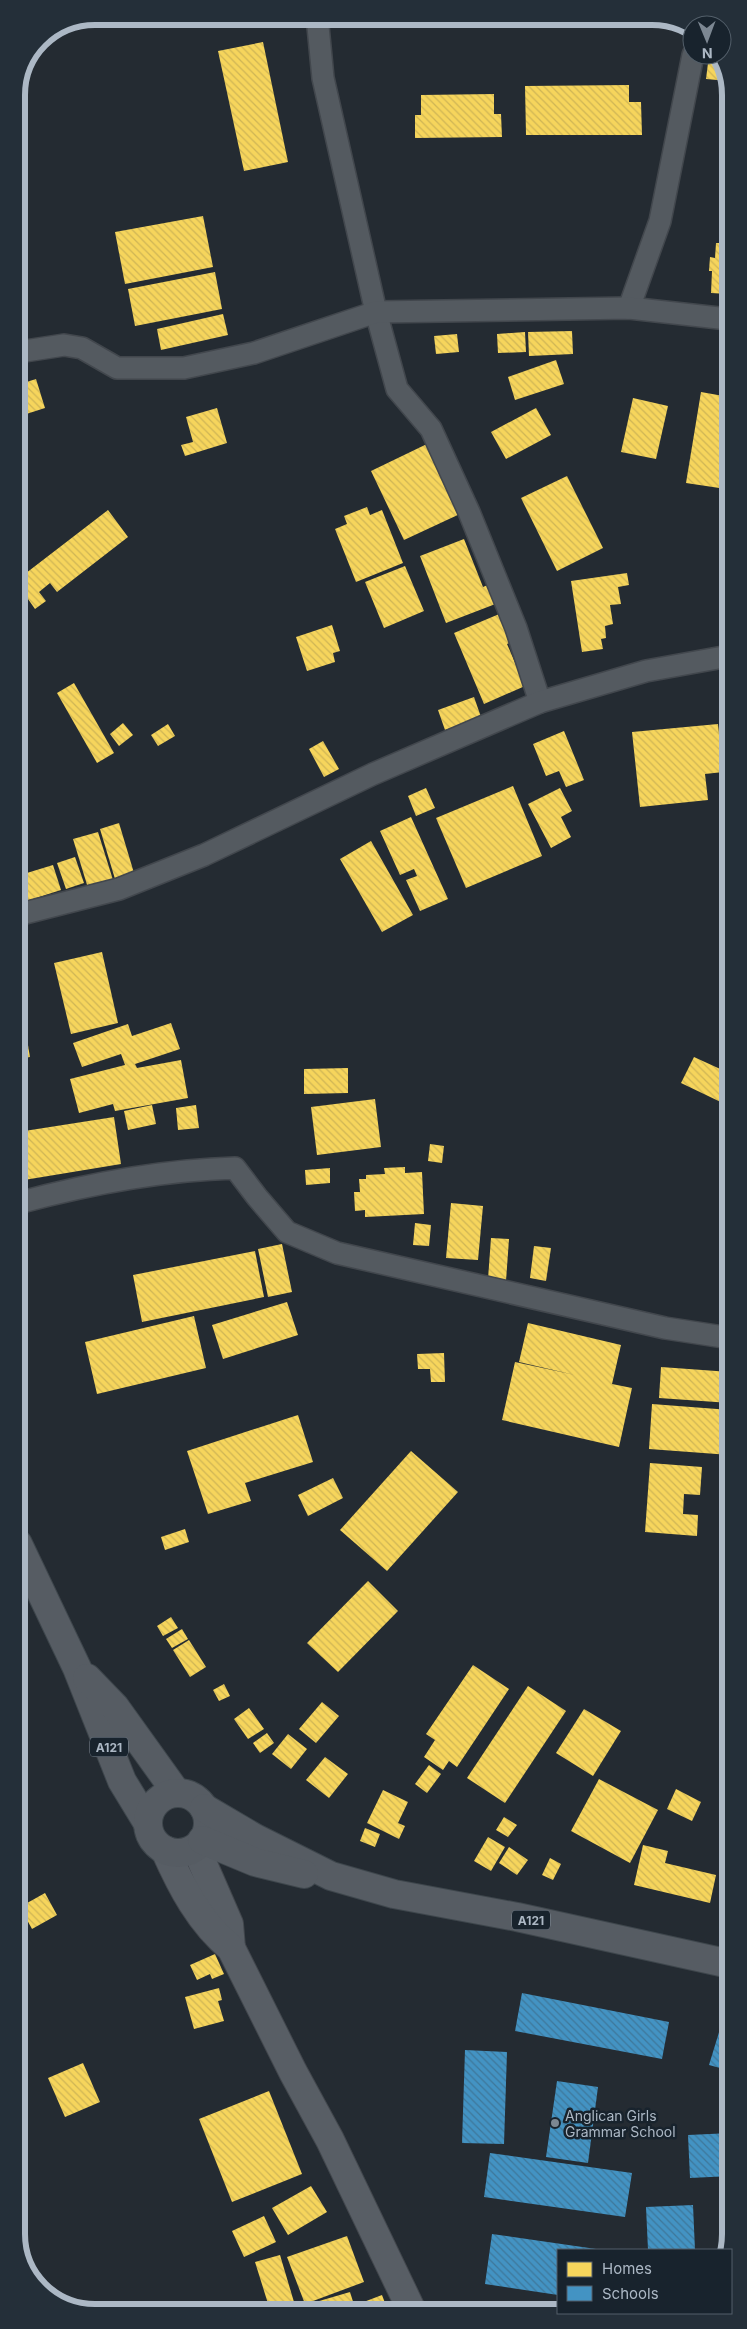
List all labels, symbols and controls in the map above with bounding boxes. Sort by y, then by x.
north arrow [682,15,732,65]
text: N [702,45,713,62]
road number: A121 [90,1738,128,1756]
road number: A121 [512,1910,550,1930]
place label: Anglican Girls Grammar School [565,2107,676,2140]
marker: Anglican Girls Grammar School [549,2117,561,2129]
legend [557,2249,732,2314]
text: Homes [602,2259,652,2278]
text: Schools [602,2284,659,2303]

